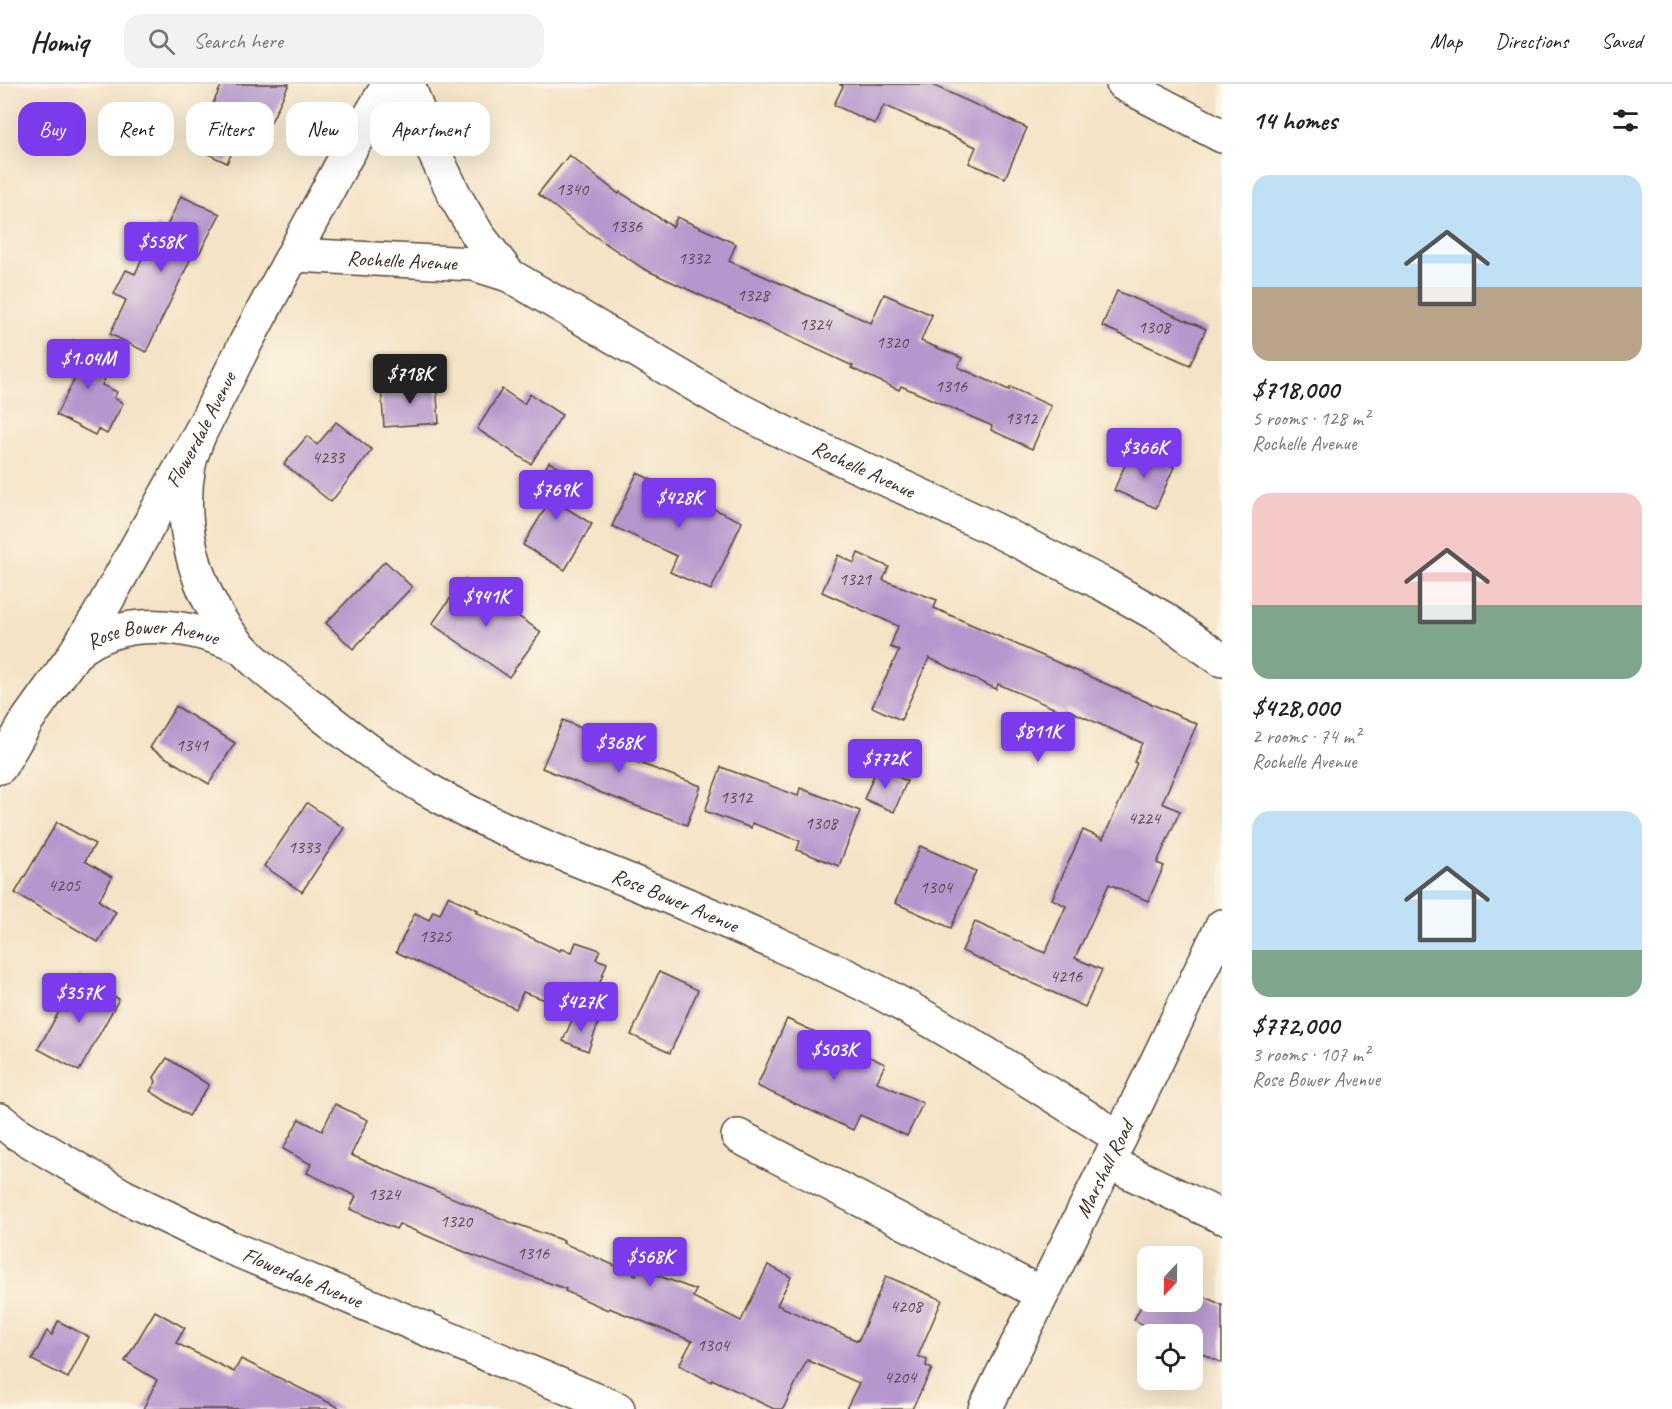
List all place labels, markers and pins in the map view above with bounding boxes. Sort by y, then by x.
pin: $558K [119,222,203,273]
pin: $1.04M [39,339,137,390]
pin: $718K [368,354,452,405]
pin: $366K [1102,428,1186,479]
pin: $769K [514,470,598,521]
pin: $428K [637,478,721,529]
pin: $941K [444,577,528,628]
pin: $811K [996,712,1080,763]
pin: $368K [577,723,661,774]
pin: $772K [843,739,927,790]
pin: $357K [37,973,121,1024]
pin: $427K [539,982,623,1033]
pin: $503K [792,1030,876,1081]
pin: $568K [608,1237,692,1288]

